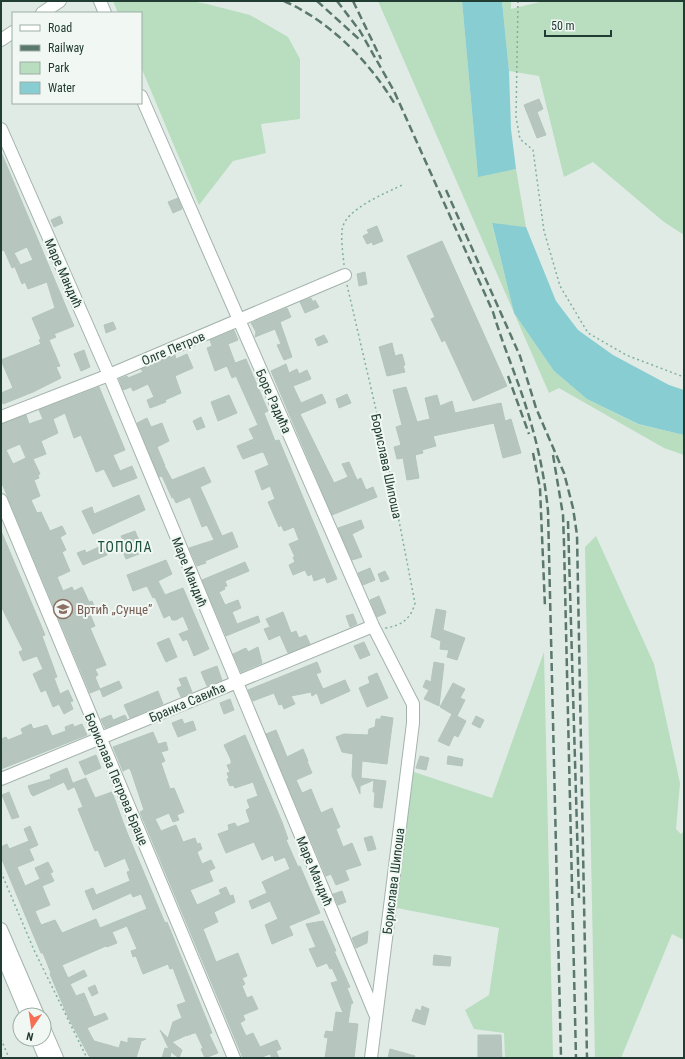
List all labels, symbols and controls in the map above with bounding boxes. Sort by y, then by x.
legend [12,12,142,104]
scale bar [545,12,611,38]
text: 50 m [551,19,575,33]
text: Road [48,21,72,35]
text: Railway [48,41,84,55]
text: Park [48,61,70,75]
text: Water [48,81,76,95]
street label: Маре Мандић [42,236,86,310]
street label: Олге Петров [139,328,207,369]
street label: Боре Радића [253,367,294,436]
street label: Борислава Шипоша [368,412,405,520]
street label: Маре Мандић [169,535,210,609]
district label: ТОПОЛА [97,539,153,555]
school or university icon: Вртић „Сунце” [52,598,74,620]
place label: Вртић „Сунце” [77,602,152,617]
street label: Бранка Савића [147,680,228,725]
street label: Борислава Петрова Браце [82,711,151,848]
street label: Борислава Шипоша [380,827,407,935]
street label: Маре Мандић [293,834,336,908]
north arrow [12,1007,52,1047]
text: N [25,1029,35,1043]

